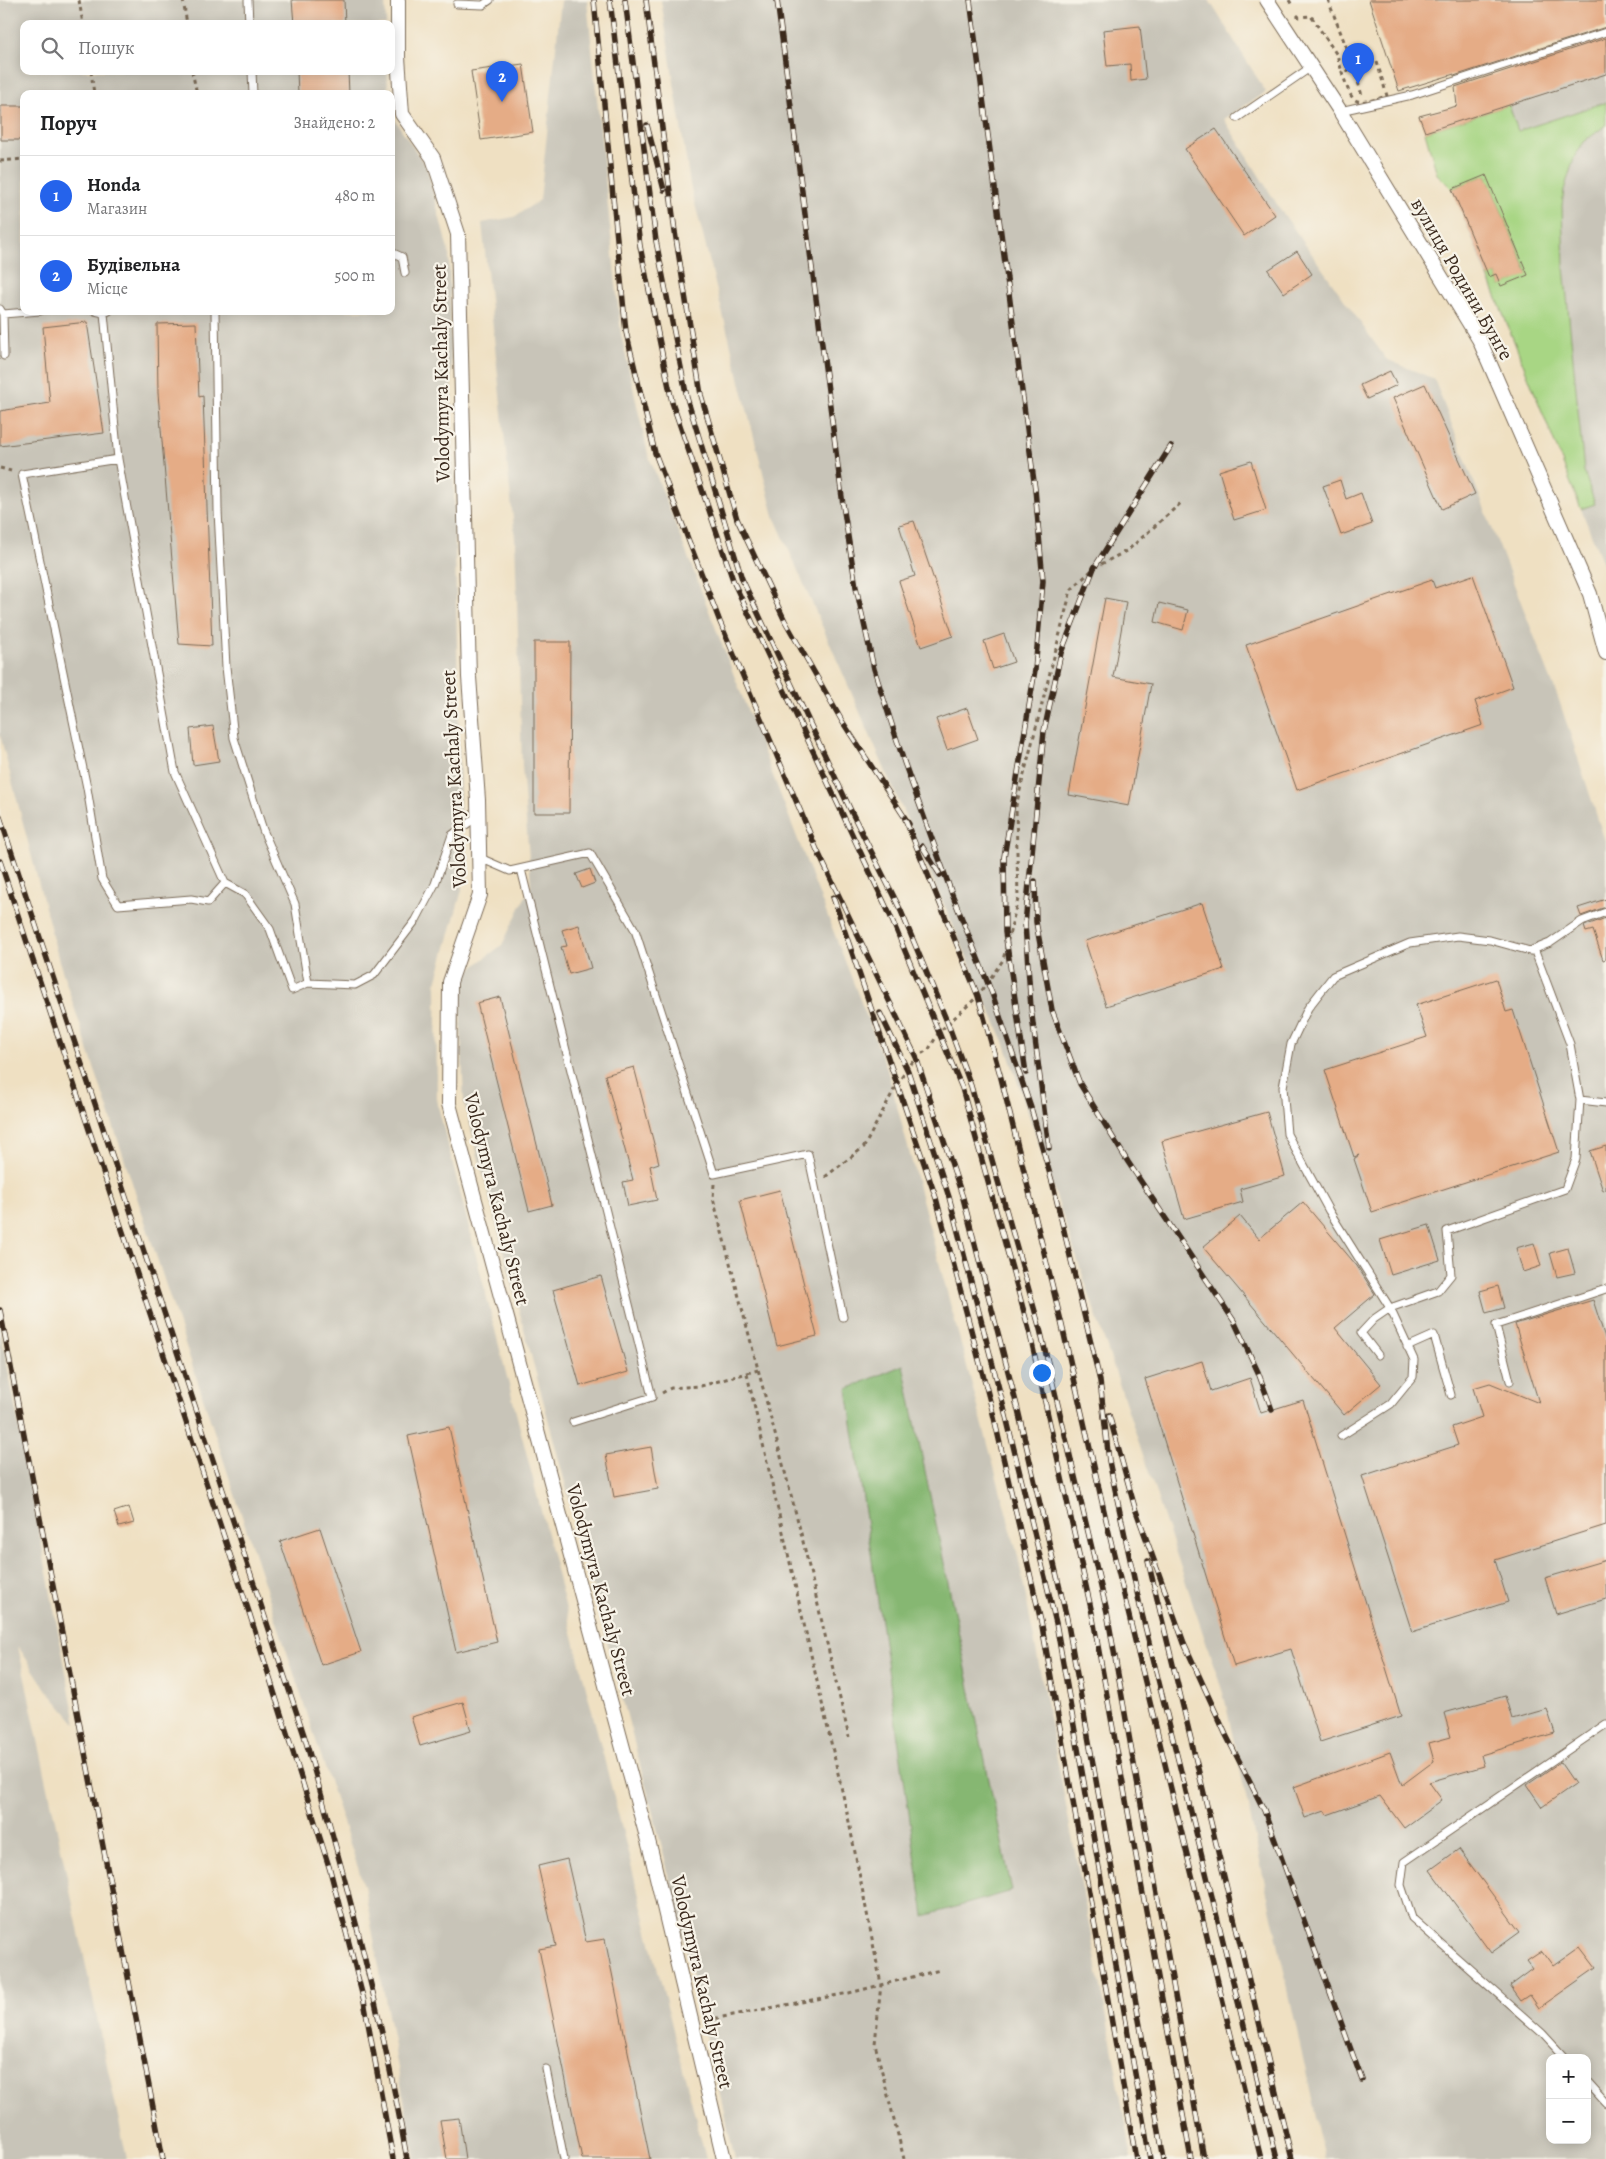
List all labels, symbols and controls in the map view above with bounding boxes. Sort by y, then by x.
search box [20,20,395,75]
icon: search [38,34,66,62]
text: Пошук [78,35,135,61]
pin: 1 [1342,43,1374,84]
pin: 2 [486,61,518,102]
text: Поруч [40,109,97,137]
text: Знайдено: 2 [294,112,375,134]
text: Honda [87,172,141,198]
text: 1 [53,185,59,207]
text: 480 m [335,185,375,207]
street label: вулиця Родини Бунґе [1404,193,1520,365]
text: Магазин [87,198,147,220]
text: Будівельна [87,252,180,278]
street label: Volodymyra Kachaly Street [426,263,456,483]
text: 2 [52,265,60,287]
text: 500 m [335,265,375,287]
text: Місце [87,278,128,300]
street label: Volodymyra Kachaly Street [435,669,473,890]
street label: Volodymyra Kachaly Street [457,1089,537,1308]
your location [1029,1360,1055,1386]
street label: Volodymyra Kachaly Street [559,1480,642,1699]
street label: Volodymyra Kachaly Street [664,1872,740,2092]
map controls [1546,2054,1591,2144]
button: + [1546,2054,1591,2099]
button: − [1546,2099,1591,2144]

